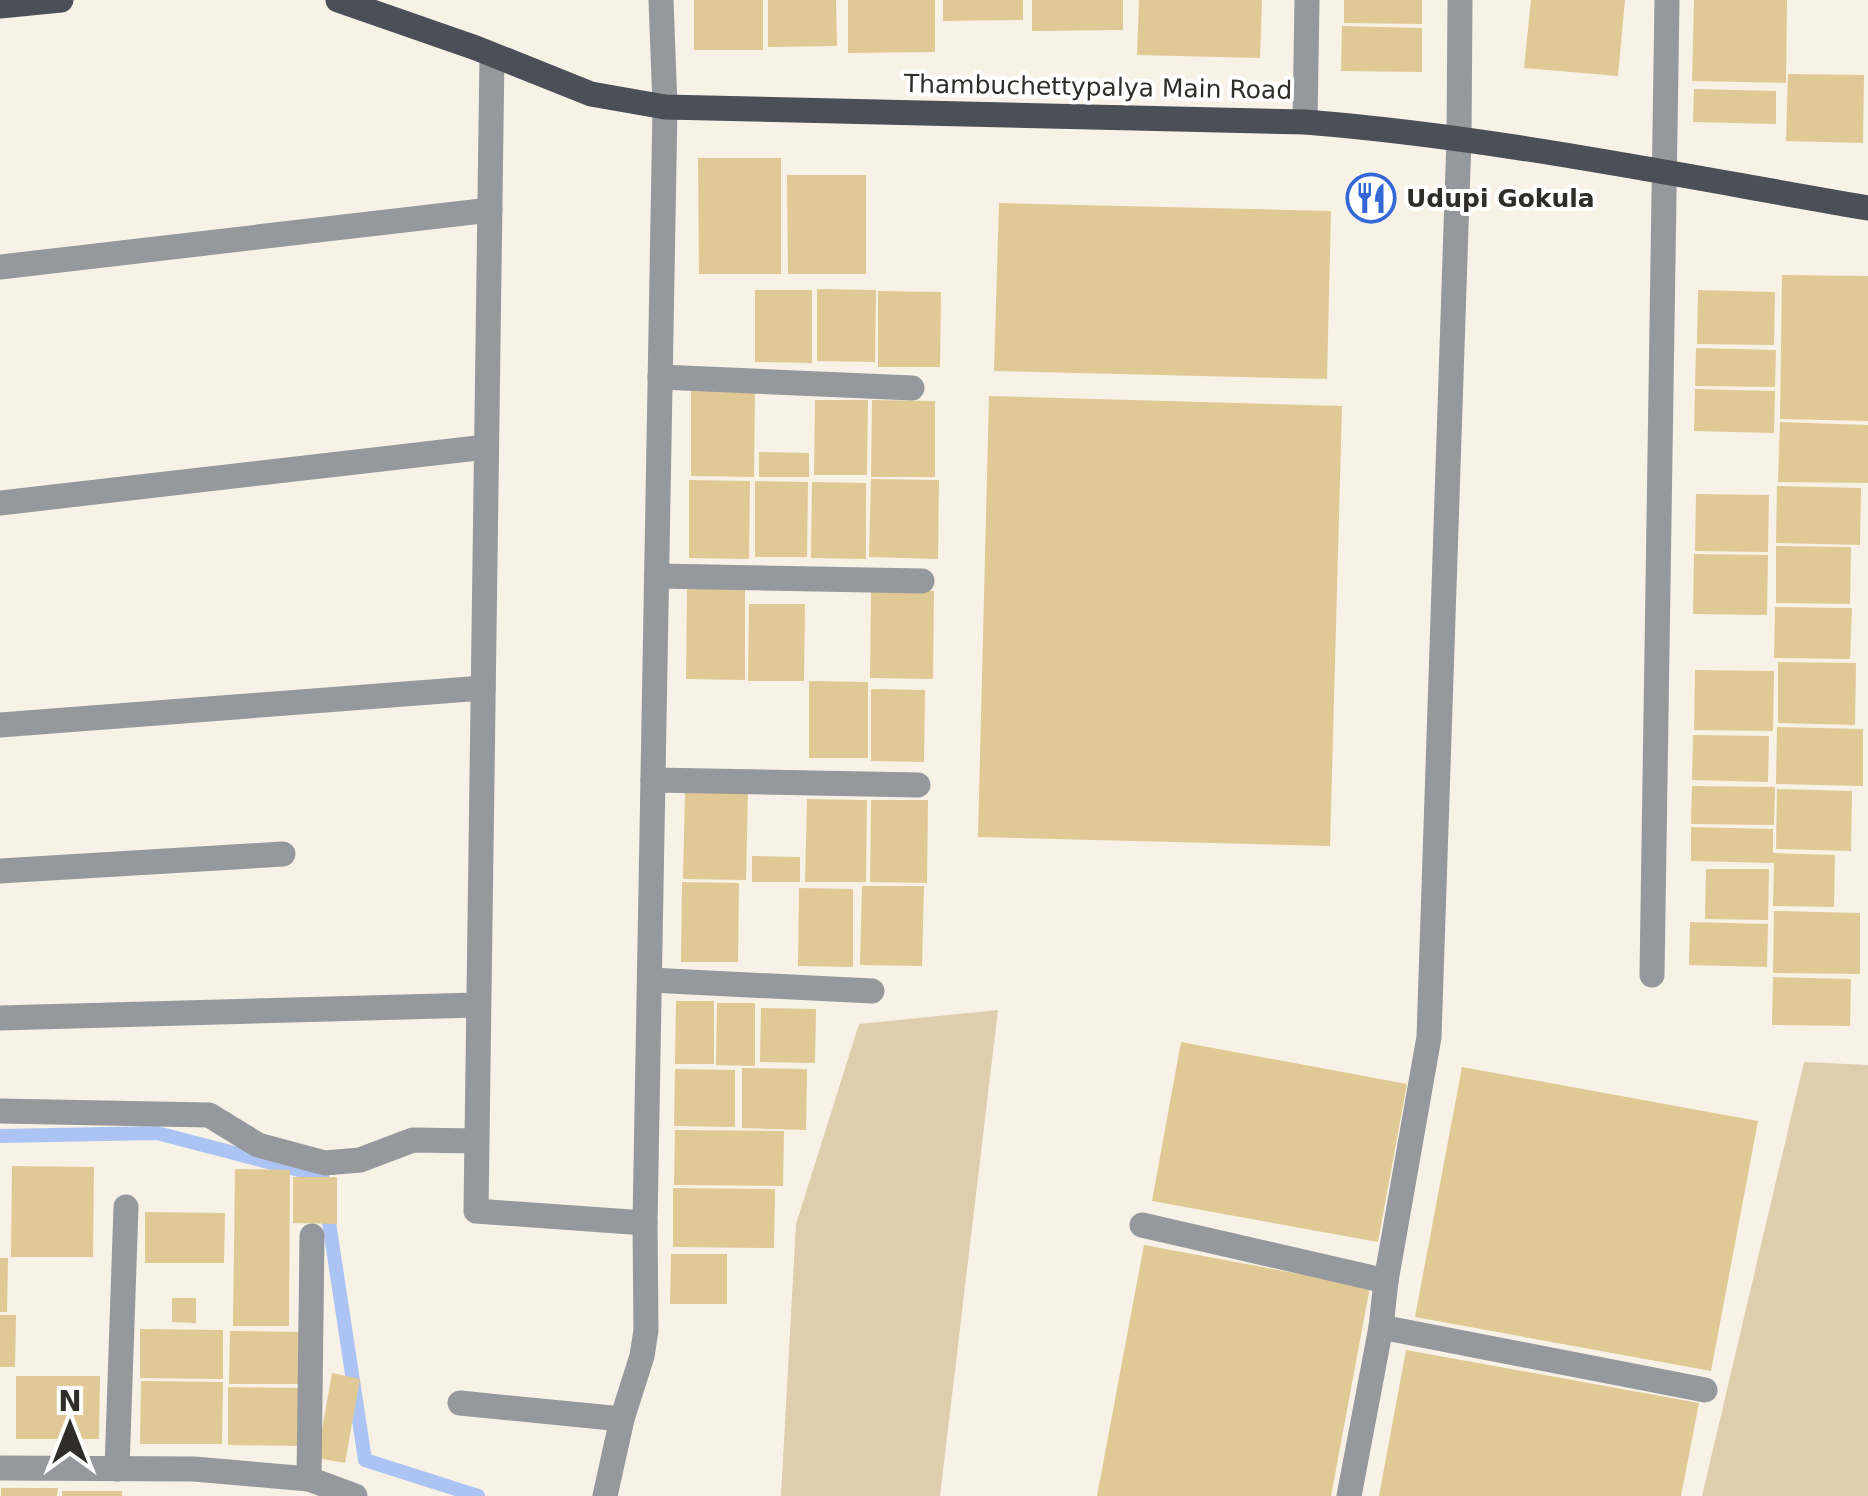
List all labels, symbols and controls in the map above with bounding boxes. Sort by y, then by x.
street label: Thambuchettypalya Main Road [903,69,1292,105]
restaurant icon: Udupi Gokula [1345,172,1397,224]
place label: Udupi Gokula [1406,184,1595,213]
north arrow [20,1376,120,1476]
text: N [58,1385,82,1418]

